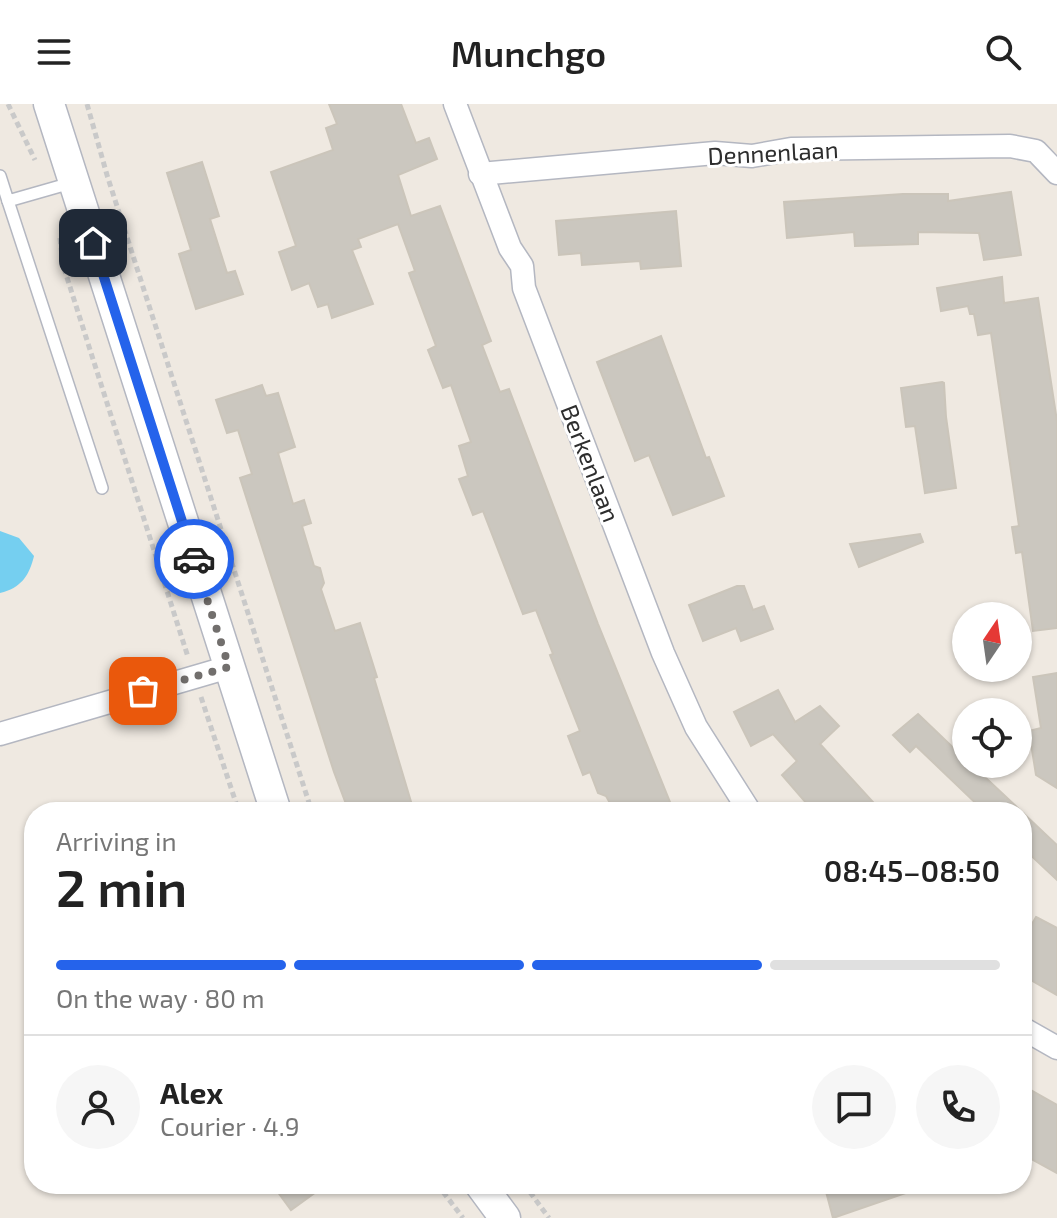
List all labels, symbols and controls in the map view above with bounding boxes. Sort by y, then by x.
icon: menu [32,30,76,74]
icon: search [981,30,1025,74]
text: Munchgo [451,31,606,74]
street label: Dennenlaan [707,134,839,170]
pin [59,209,127,277]
icon: home [71,221,115,265]
street label: Berkenlaan [555,400,627,526]
courier [154,519,234,599]
icon: car [172,537,216,581]
north arrow [952,602,1032,682]
map controls [952,602,1032,778]
pin [109,657,177,725]
icon: bag [121,669,165,713]
button: locate [952,698,1032,778]
text: Arriving in [56,825,177,856]
text: 08:45–08:50 [824,852,1000,888]
text: 2 min [56,855,187,917]
text: On the way · 80 m [56,982,265,1013]
button: person [56,1065,140,1149]
button: chat [812,1065,896,1149]
button: phone [916,1065,1000,1149]
text: Alex [160,1074,223,1110]
text: Courier · 4.9 [160,1110,300,1141]

